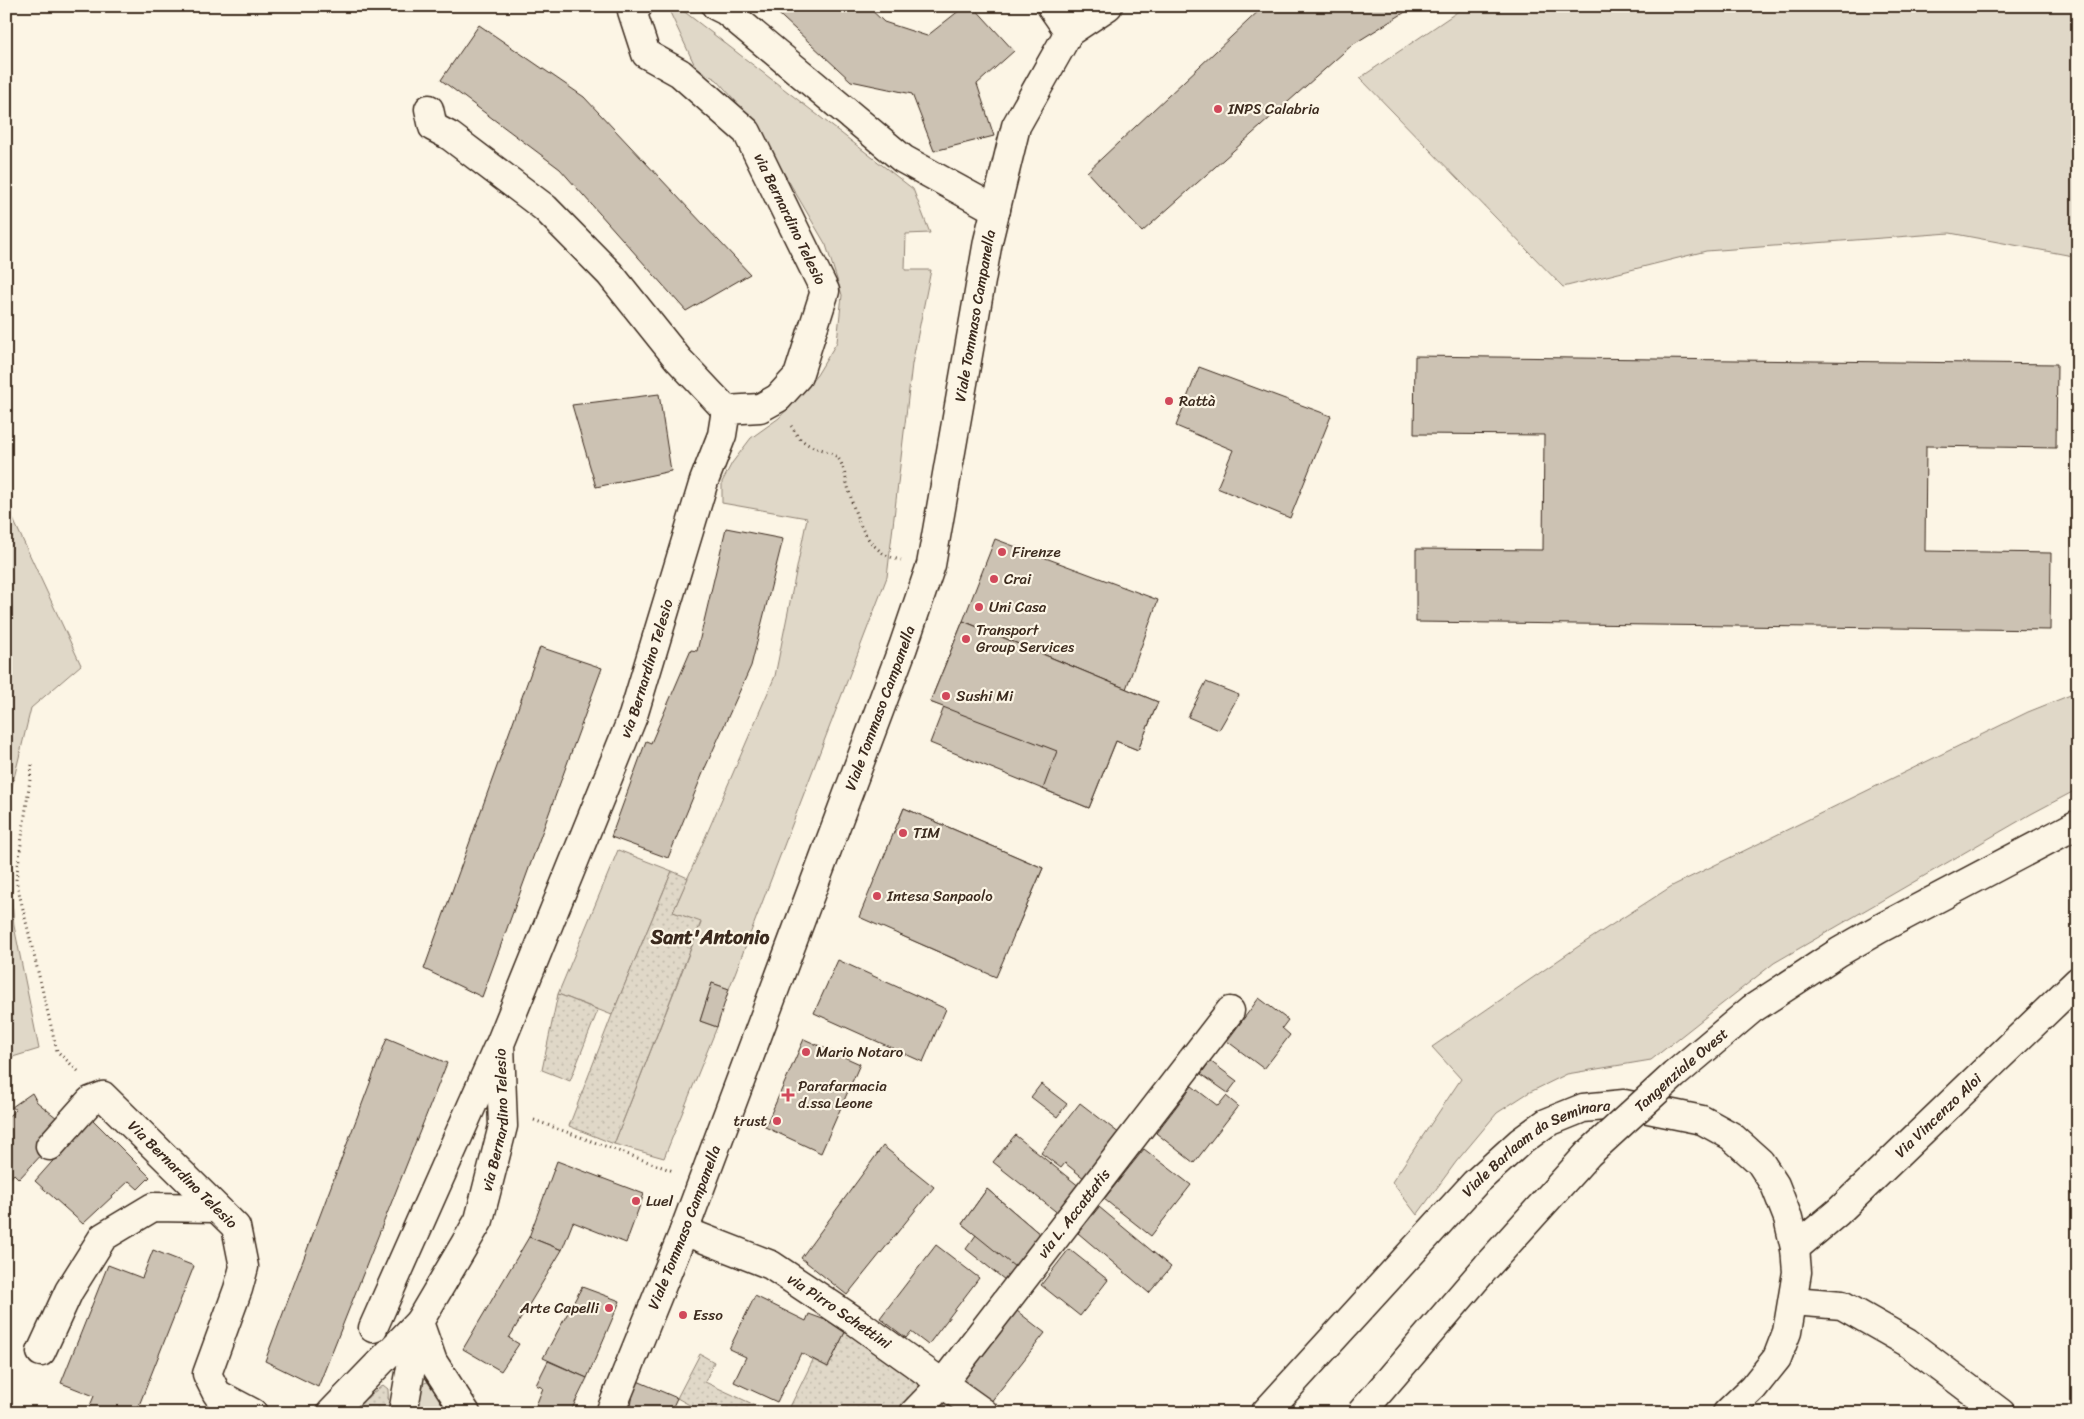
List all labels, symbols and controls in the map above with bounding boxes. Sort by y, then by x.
place label: INPS Calabria [1227,96,1320,122]
marker: INPS Calabria [1212,103,1224,115]
street label: via Bernardino Telesio [747,149,833,290]
street label: Viale Tommaso Campanella [947,226,1003,404]
place label: Rattà [1179,388,1216,414]
marker: Rattà [1163,395,1175,407]
place label: Firenze [1012,539,1061,565]
marker: Firenze [996,546,1008,558]
place label: Crai [1004,566,1032,592]
marker: Crai [988,573,1000,585]
place label: Uni Casa [989,594,1047,620]
street label: via Bernardino Telesio [612,595,681,742]
marker: Uni Casa [973,601,985,613]
place label: Transport Group Services [976,617,1075,660]
street label: Viale Tommaso Campanella [837,622,923,794]
marker: Transport Group Services [960,633,972,645]
place label: Sushi Mi [956,683,1014,709]
marker: Sushi Mi [940,690,952,702]
place label: TIM [913,820,940,846]
marker: TIM [897,827,909,839]
place label: Intesa Sanpaolo [886,883,993,909]
marker: Intesa Sanpaolo [871,890,883,902]
district label: Sant'Antonio [650,920,769,955]
street label: Tangenziale Ovest [1628,1021,1735,1119]
place label: Mario Notaro [816,1039,904,1065]
marker: Mario Notaro [800,1046,812,1058]
street label: via Bernardino Telesio [474,1048,516,1194]
street label: Via Vincenzo Aloi [1888,1066,1989,1164]
place label: Parafarmacia d.ssa Leone [798,1073,887,1116]
marker: Parafarmacia d.ssa Leone [782,1089,794,1101]
street label: Viale Barlaam da Seminara [1455,1092,1612,1203]
place label: trust [734,1108,767,1134]
street label: Via Bernardino Telesio [122,1114,244,1235]
marker: trust [771,1115,783,1127]
street label: Viale Tommaso Campanella [640,1141,728,1313]
street label: via L. Accattatis [1031,1163,1117,1264]
place label: Luel [646,1188,674,1214]
marker: Luel [630,1195,642,1207]
street label: via Pirro Schettini [782,1266,898,1357]
place label: Arte Capelli [519,1295,600,1321]
marker: Arte Capelli [603,1302,615,1314]
place label: Esso [693,1302,723,1328]
marker: Esso [677,1309,689,1321]

